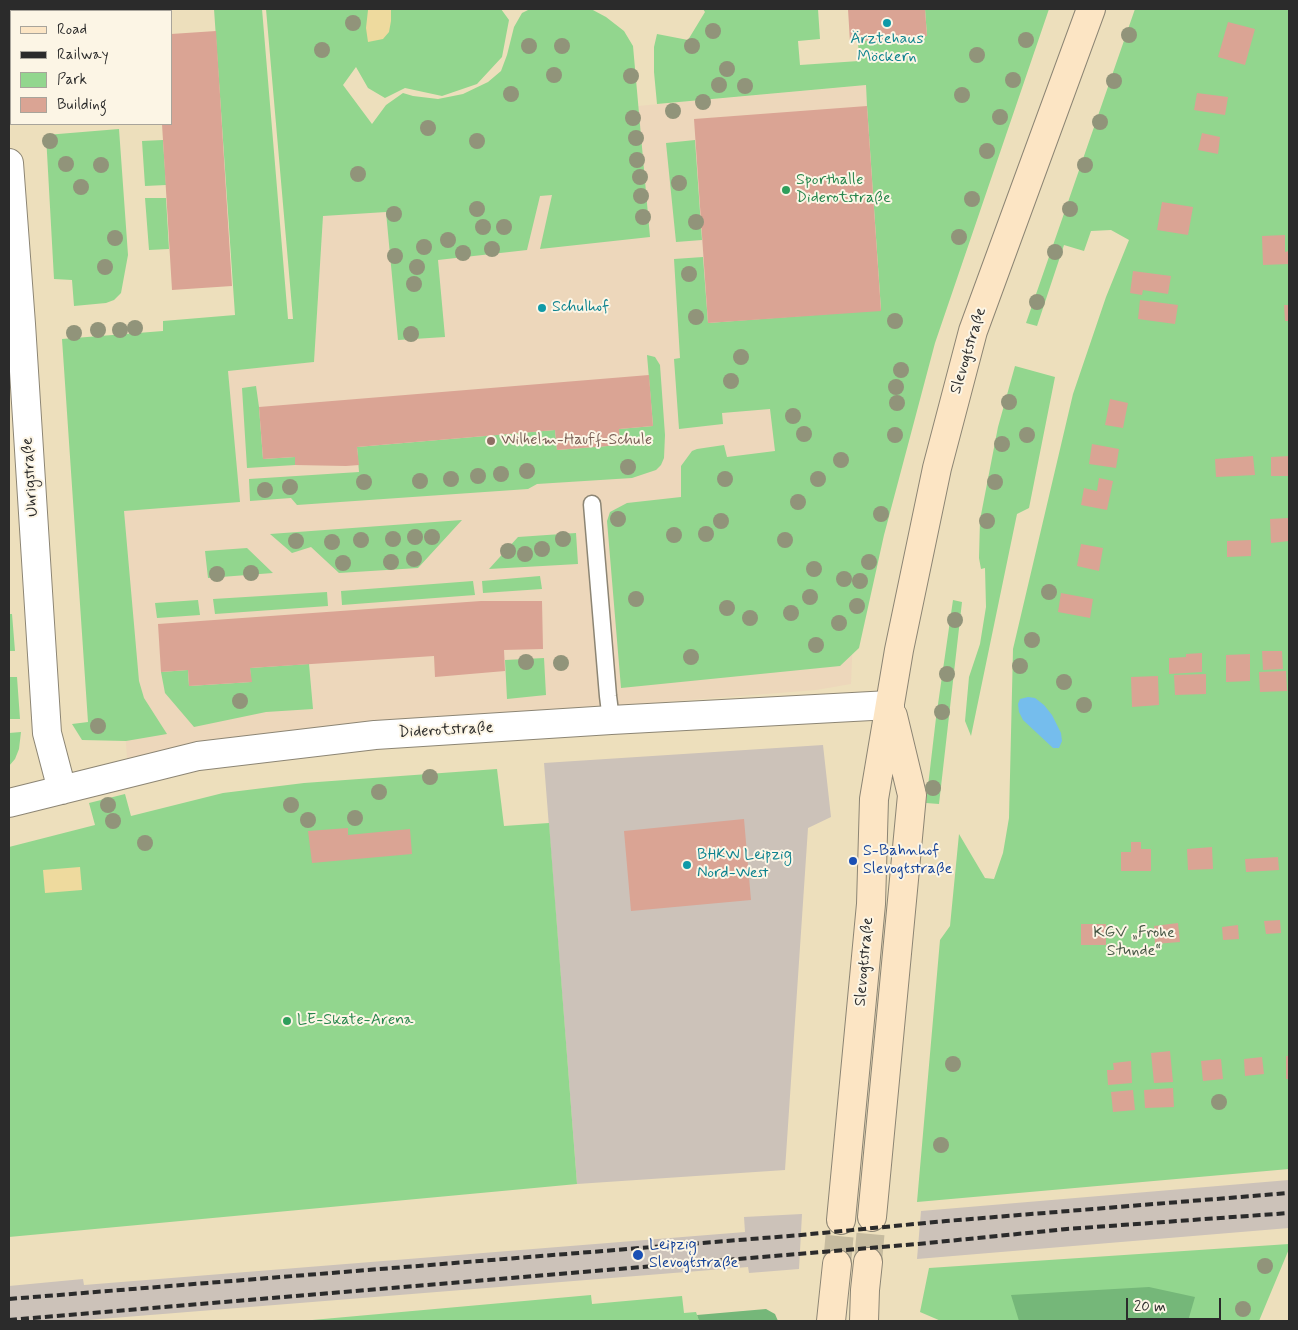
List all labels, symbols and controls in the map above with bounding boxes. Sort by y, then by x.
legend [10,10,172,125]
marker: Ärztehaus Möckern [881,17,893,29]
text: Road [57,20,87,40]
place label: Ärztehaus Möckern [850,30,924,68]
text: Railway [57,45,109,65]
text: Park [57,70,87,90]
text: Building [57,95,107,115]
place label: Sporthalle Diderotstraße [796,171,891,209]
marker: Sporthalle Diderotstraße [780,184,792,196]
place label: Schulhof [552,298,609,318]
marker: Schulhof [536,302,548,314]
street label: Slevogtstraße [947,305,991,397]
place label: Wilhelm-Hauff-Schule [501,431,652,451]
marker: Wilhelm-Hauff-Schule [485,435,497,447]
street label: Uhrigstraße [19,437,43,517]
street label: Diderotstraße [398,719,494,743]
place label: S-Bahnhof Slevogtstraße [863,842,952,880]
place label: BHKW Leipzig Nord-West [697,846,792,884]
marker: S-Bahnhof Slevogtstraße [847,855,859,867]
marker: BHKW Leipzig Nord-West [681,859,693,871]
street label: Slevogtstraße [852,917,878,1007]
park label: KGV „Frohe Stunde“ [1093,924,1175,962]
place label: LE-Skate-Arena [297,1011,413,1031]
marker: LE-Skate-Arena [281,1015,293,1027]
place label: Leipzig Slevogtstraße [649,1236,738,1274]
marker: Leipzig Slevogtstraße [631,1248,645,1262]
scale bar [1128,1288,1223,1320]
text: 20 m [1134,1297,1166,1317]

